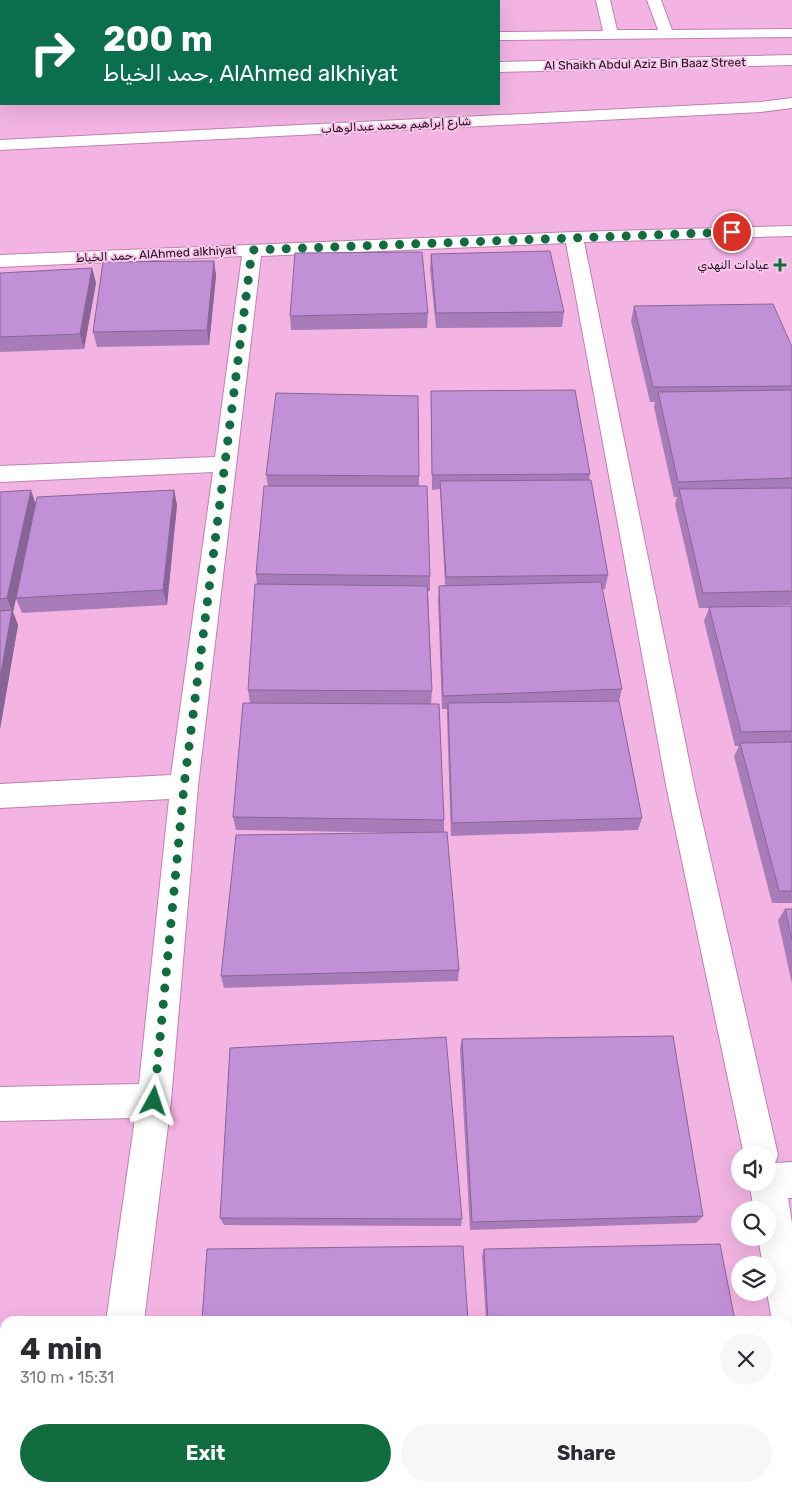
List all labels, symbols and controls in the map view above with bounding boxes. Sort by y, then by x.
text: 200 m [103,18,213,60]
icon: right [20,20,85,85]
street label: Al Shaikh Abdul Aziz Bin Baaz Street [544,55,746,73]
text: حمد الخياط, AlAhmed alkhiyat [103,60,398,87]
street label: شارع إبراهيم محمد عبدالوهاب [320,114,472,138]
pin [711,211,753,253]
icon: arrive [718,218,746,246]
street label: حمد الخياط, AlAhmed alkhiyat [75,243,237,265]
place label: عيادات النهدي [697,258,770,273]
marker: عيادات النهدي [773,258,787,272]
position arrow [127,1074,179,1126]
map controls [731,1146,776,1301]
button: sound [731,1146,776,1191]
button: search [731,1201,776,1246]
button: layers [731,1256,776,1301]
text: 4 min [20,1331,102,1367]
button: close [720,1333,772,1385]
text: 310 m · 15:31 [20,1368,114,1387]
button: Exit [20,1424,391,1482]
button: Share [401,1424,772,1482]

